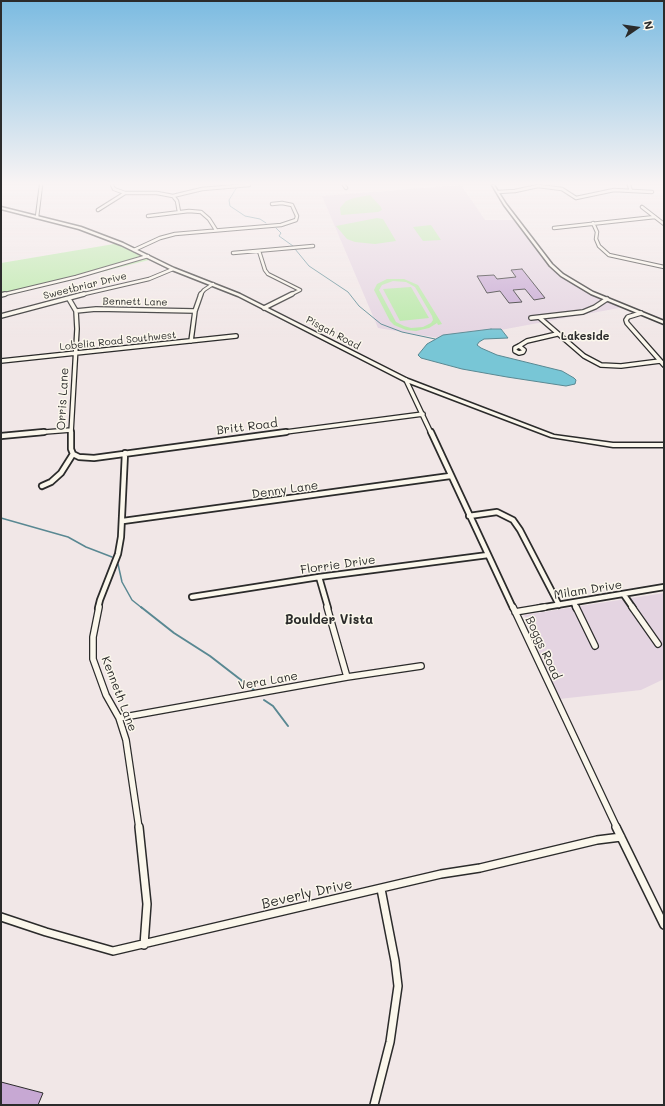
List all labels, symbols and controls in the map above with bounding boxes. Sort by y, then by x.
north arrow [617,8,657,48]
text: N [641,19,657,31]
street label: Sweetbriar Drive [42,270,128,302]
street label: Bennett Lane [102,295,168,309]
street label: Pisgah Road [304,314,362,352]
street label: Lobelia Road Southwest [59,329,177,353]
district label: Lakeside [561,330,609,344]
street label: Orris Lane [54,367,72,431]
street label: Britt Road [216,416,278,438]
street label: Denny Lane [251,478,319,502]
street label: Florrie Drive [300,553,376,577]
street label: Milam Drive [553,578,623,602]
district label: Boulder Vista [285,612,373,628]
street label: Boggs Road [522,614,564,682]
street label: Kenneth Lane [98,654,140,734]
street label: Vera Lane [237,669,299,693]
street label: Beverly Drive [260,875,354,913]

